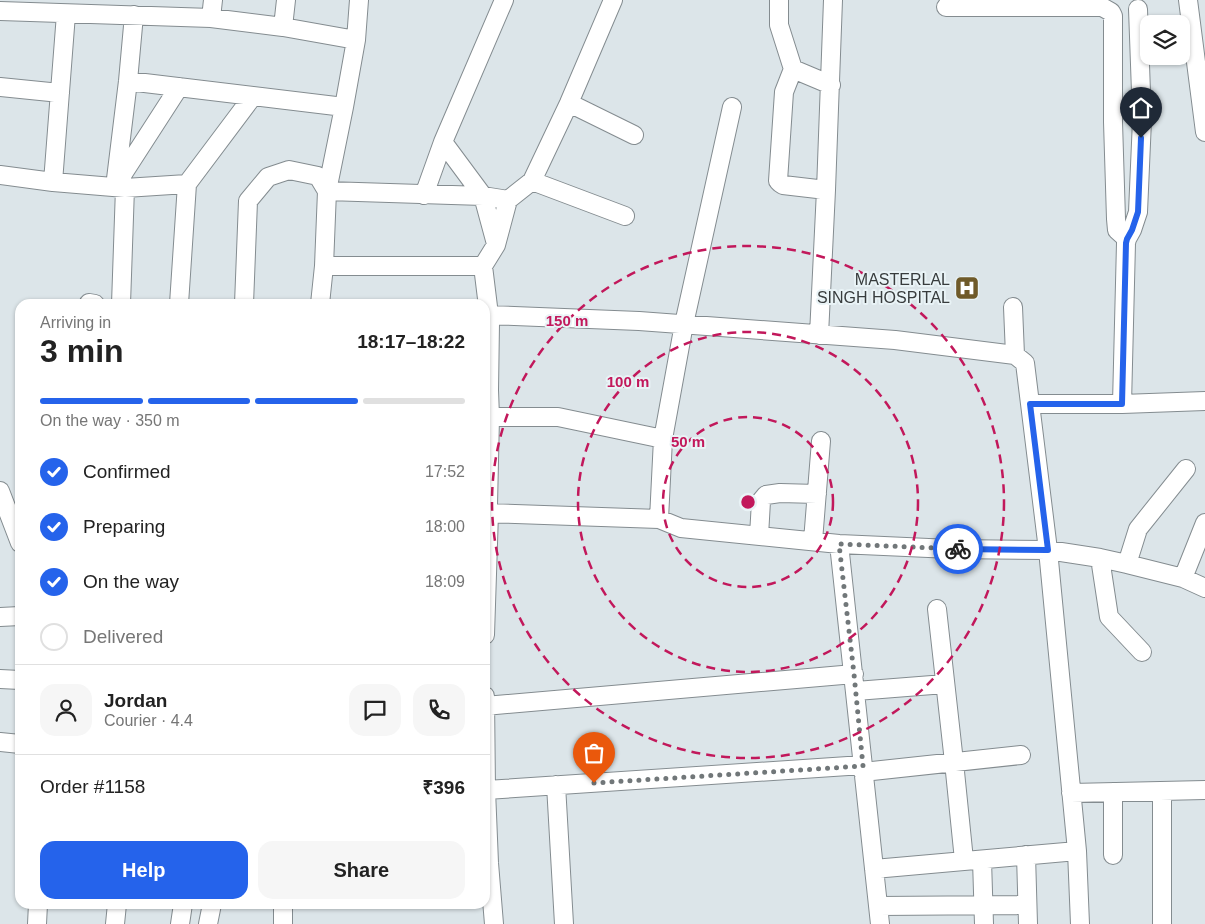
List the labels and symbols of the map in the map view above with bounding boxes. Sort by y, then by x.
pin [1120,87,1162,138]
place label: MASTERLAL SINGH HOSPITAL [817,271,950,306]
hospital icon: MASTERLAL SINGH HOSPITAL [954,275,980,301]
text: 150 m [546,312,588,329]
text: 100 m [607,373,649,390]
text: 50 m [671,433,705,450]
centre of rings [739,493,757,511]
courier [933,524,983,574]
pin [573,732,615,783]

